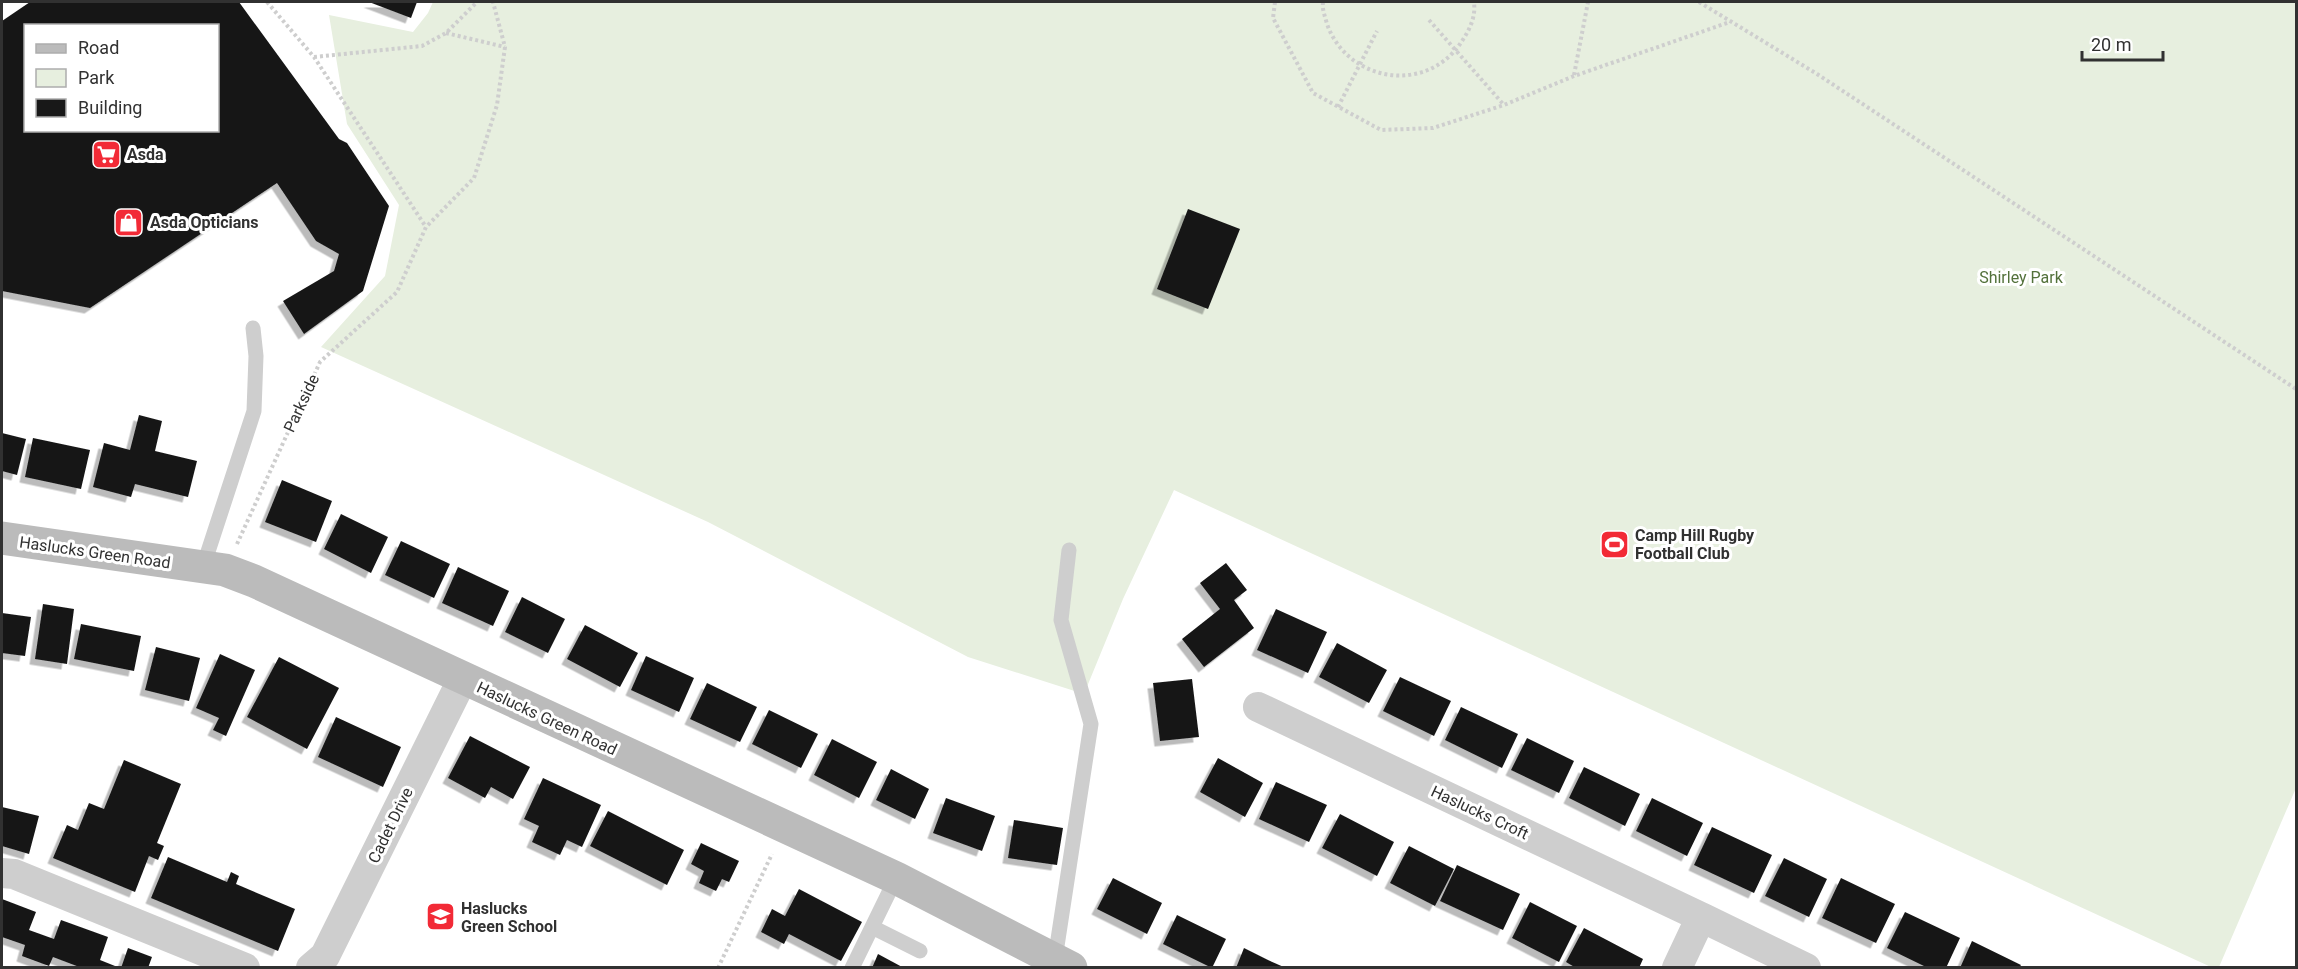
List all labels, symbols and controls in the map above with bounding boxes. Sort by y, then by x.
legend [24,24,219,132]
scale bar [2082,24,2163,62]
text: 20 m [2091,34,2131,55]
text: Road [78,37,119,58]
text: Park [78,67,115,88]
text: Building [78,97,142,118]
supermarket icon: Asda [90,138,122,170]
place label: Asda [127,145,164,164]
shop icon: Asda Opticians [113,206,145,238]
place label: Asda Opticians [150,213,259,232]
park label: Shirley Park [1979,268,2064,287]
street label: Parkside [280,371,323,435]
place label: Camp Hill Rugby Football Club [1635,526,1755,563]
sports icon: Camp Hill Rugby Football Club [1598,528,1630,560]
street label: Haslucks Green Road [18,532,172,573]
street label: Haslucks Green Road [474,678,620,759]
street label: Haslucks Croft [1428,782,1532,843]
street label: Cadet Drive [364,784,417,866]
place label: Haslucks Green School [461,899,557,936]
school or university icon: Haslucks Green School [424,901,456,933]

